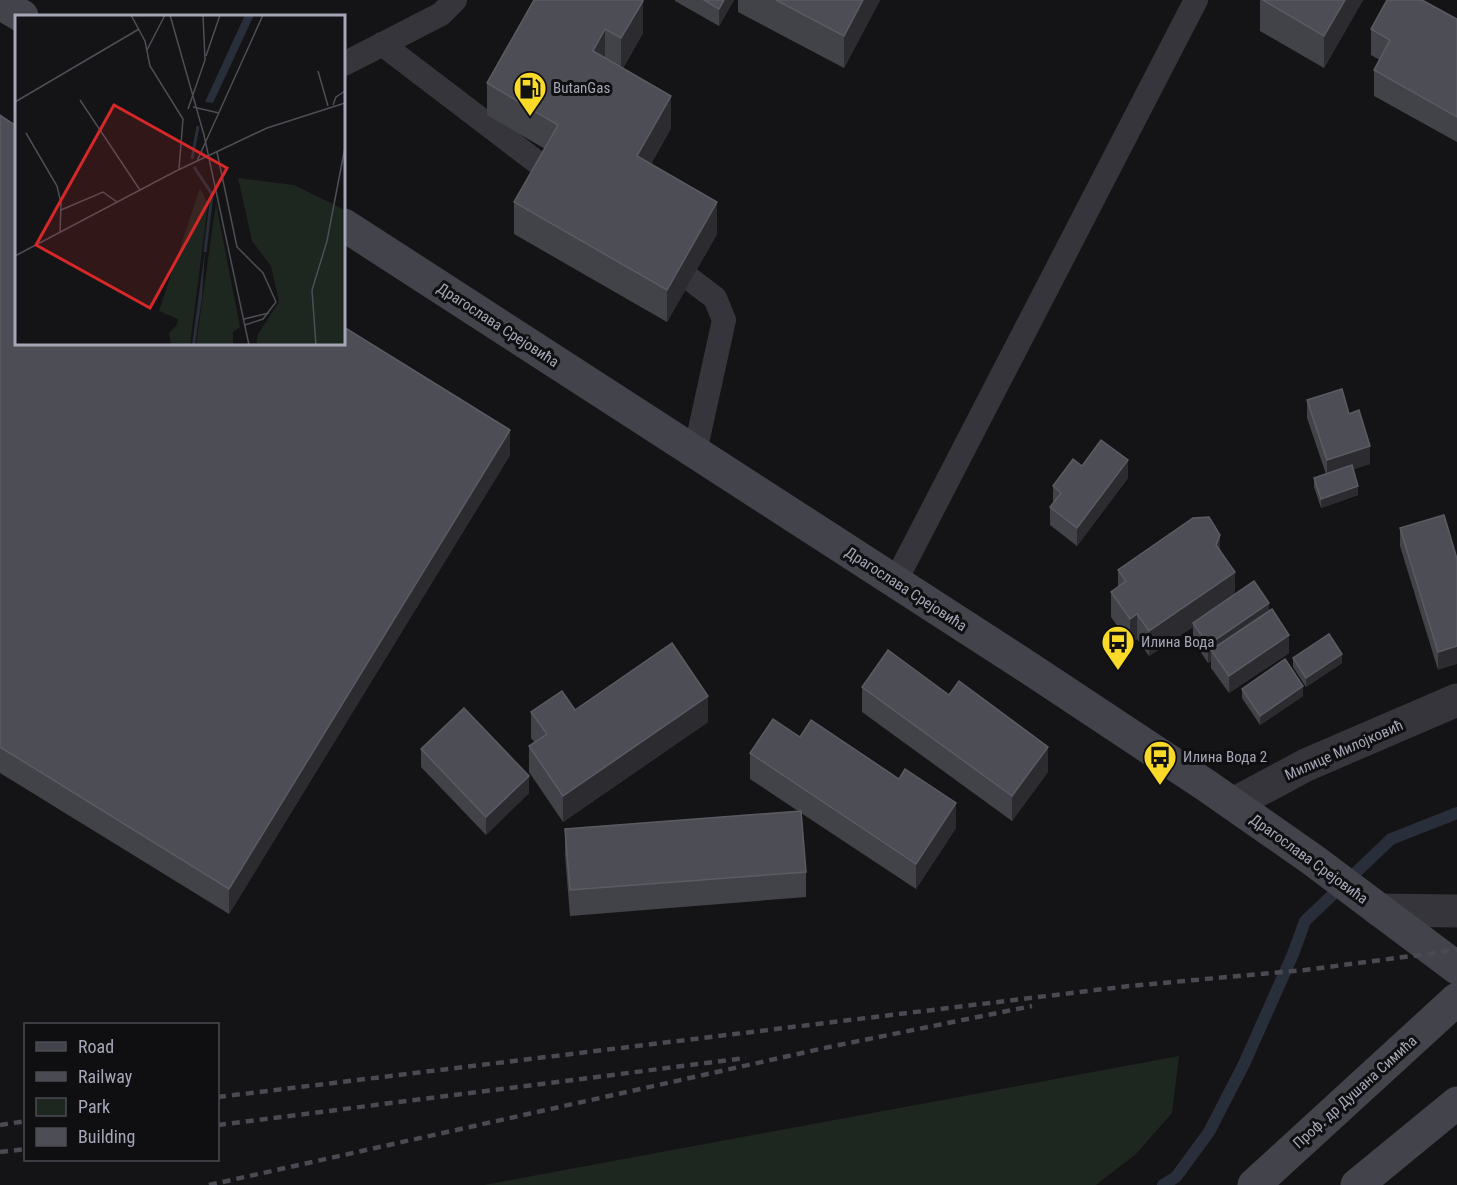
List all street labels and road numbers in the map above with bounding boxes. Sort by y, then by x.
street label: Драгослава Срејовића [434,279,562,371]
street label: Драгослава Срејовића [842,543,970,635]
street label: Милице Милојковић [1282,716,1406,784]
street label: Драгослава Срејовића [1247,810,1371,908]
street label: Проф. др Душана Симића [1289,1032,1421,1152]

